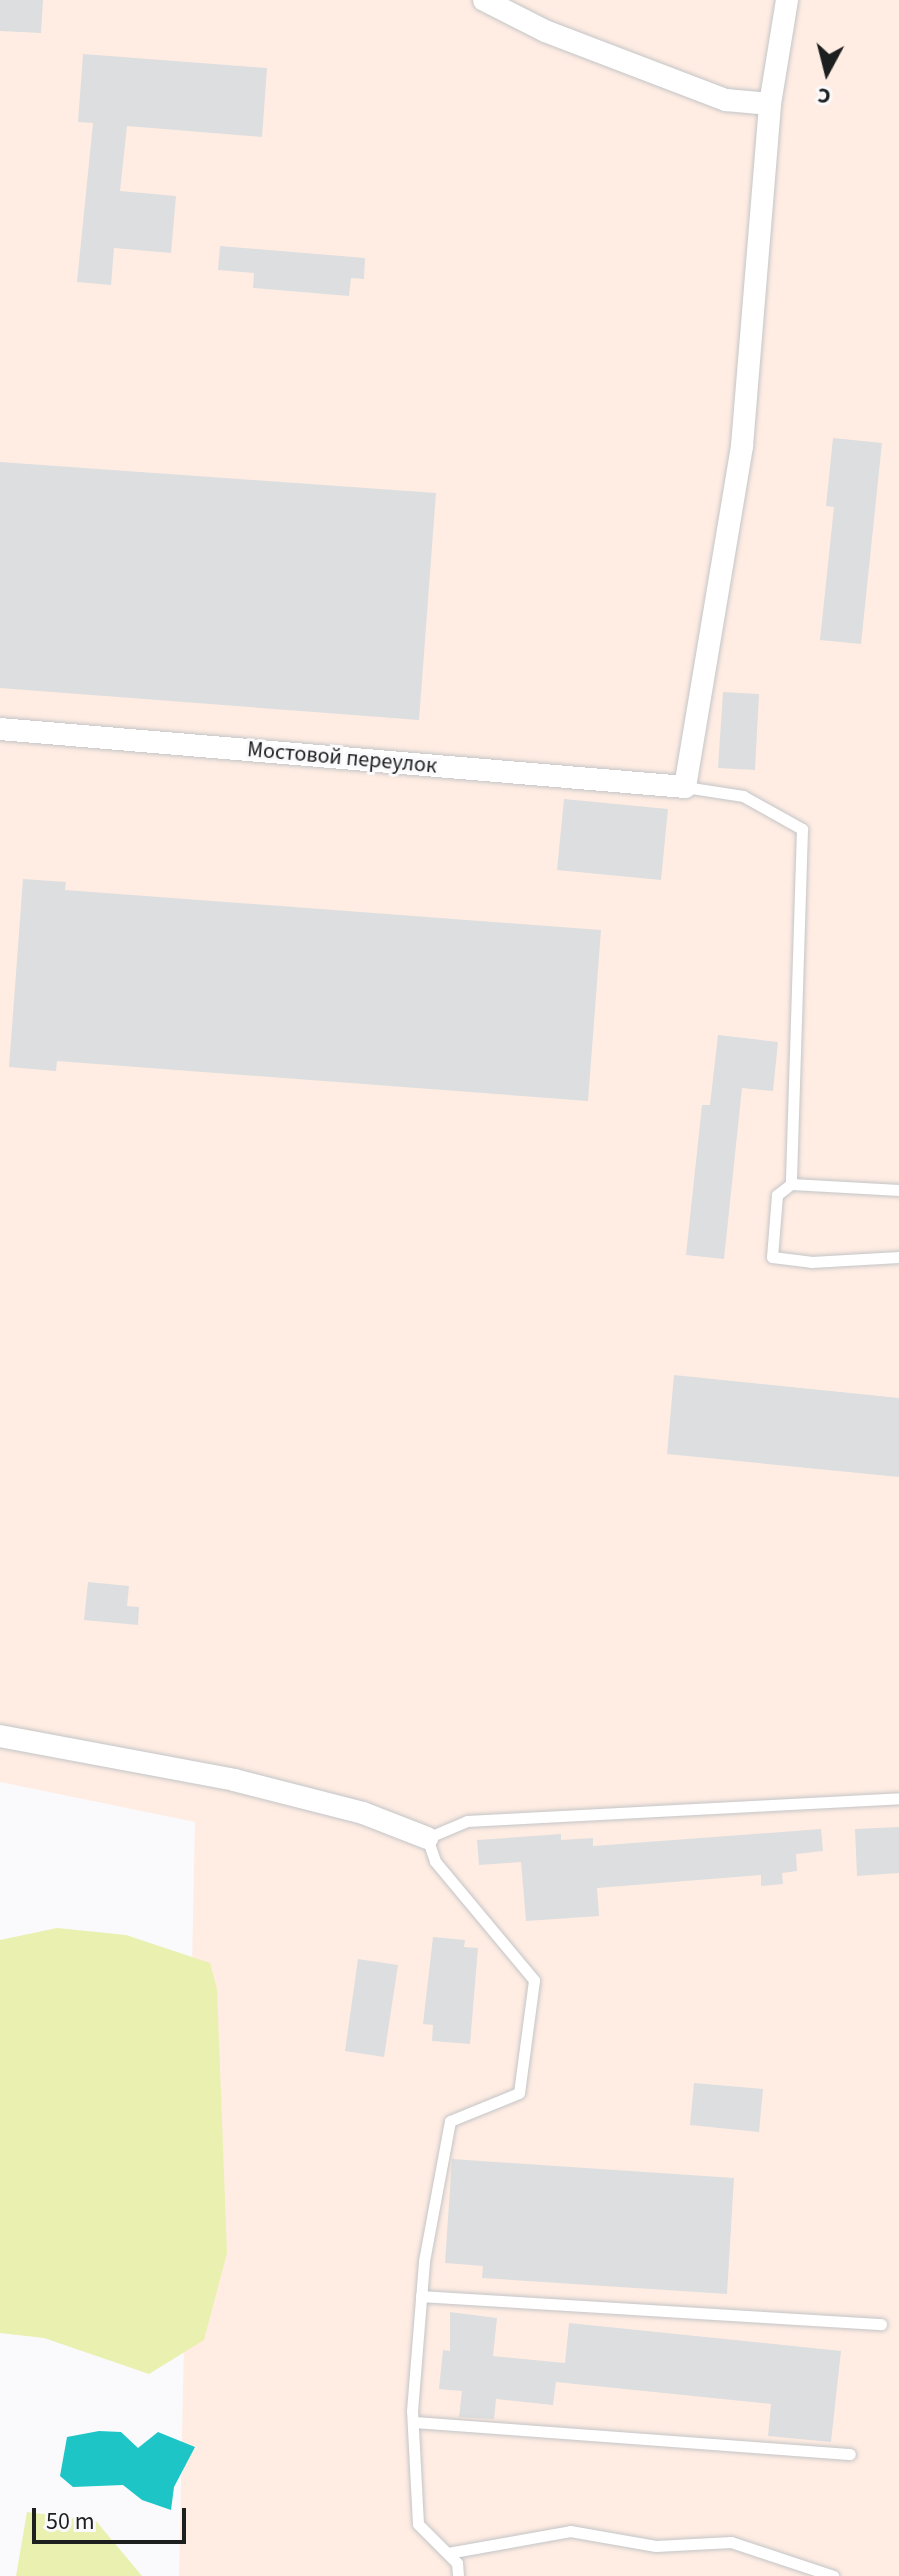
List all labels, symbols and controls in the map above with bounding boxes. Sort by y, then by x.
north arrow [787,32,867,112]
text: С [816,79,832,112]
street label: Мостовой переулок [246,737,438,779]
scale bar [36,2492,190,2542]
text: 50 m [46,2504,95,2539]

